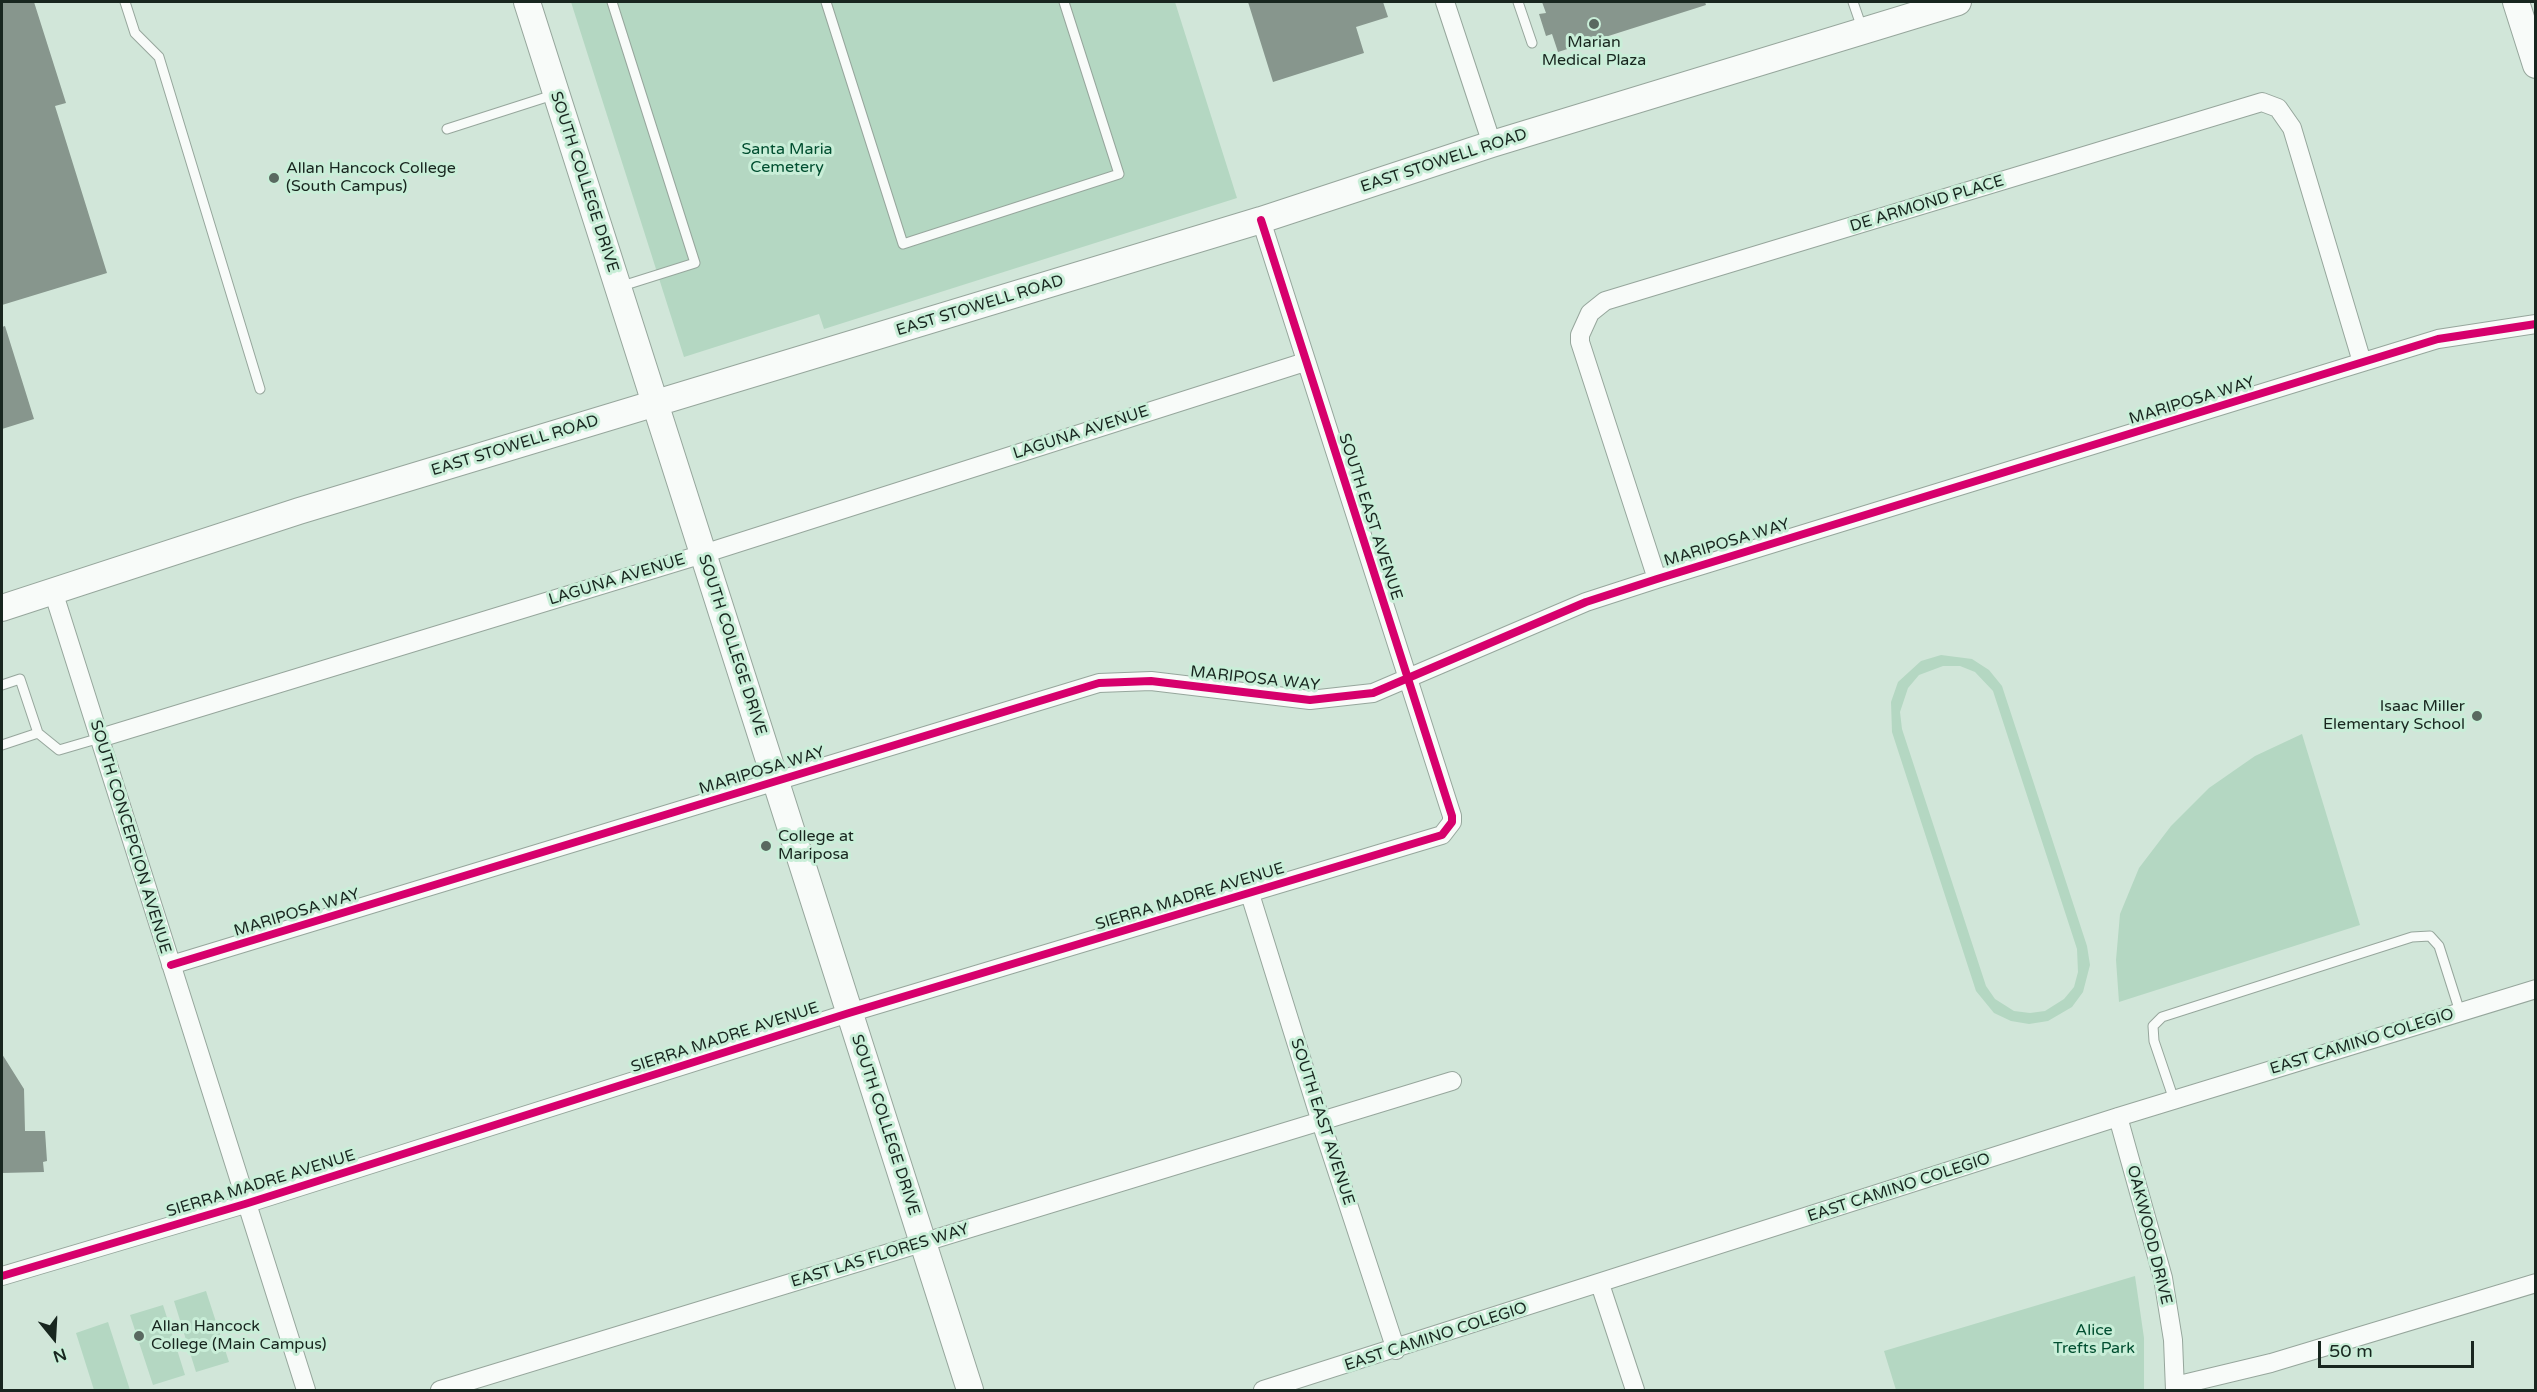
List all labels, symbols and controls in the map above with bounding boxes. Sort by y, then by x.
marker: Marian Medical Plaza [1587,17,1601,31]
place label: Marian Medical Plaza [1542,33,1646,71]
street label: SOUTH COLLEGE DRIVE [546,89,622,275]
street label: EAST STOWELL ROAD [1358,125,1530,197]
park label: Santa Maria Cemetery [741,140,833,178]
place label: Allan Hancock College (South Campus) [286,159,456,197]
marker: Allan Hancock College (South Campus) [267,171,281,185]
street label: DE ARMOND PLACE [1848,171,2006,237]
street label: EAST STOWELL ROAD [894,271,1066,341]
street label: MARIPOSA WAY [2127,373,2257,429]
street label: LAGUNA AVENUE [1011,402,1151,464]
street label: EAST STOWELL ROAD [429,411,601,481]
street label: SOUTH EAST AVENUE [1334,431,1406,603]
street label: MARIPOSA WAY [1662,515,1792,571]
street label: LAGUNA AVENUE [547,550,687,610]
street label: SOUTH COLLEGE DRIVE [694,552,770,738]
street label: MARIPOSA WAY [1189,663,1321,695]
place label: Isaac Miller Elementary School [2323,697,2465,735]
marker: Isaac Miller Elementary School [2470,709,2484,723]
street label: SOUTH CONCEPCION AVENUE [85,718,175,956]
street label: MARIPOSA WAY [697,743,827,799]
place label: College at Mariposa [778,827,854,865]
marker: College at Mariposa [759,839,773,853]
street label: SIERRA MADRE AVENUE [1093,859,1287,935]
street label: MARIPOSA WAY [232,885,362,941]
street label: SIERRA MADRE AVENUE [629,999,821,1077]
street label: EAST CAMINO COLEGIO [2268,1005,2456,1079]
street label: SOUTH COLLEGE DRIVE [847,1032,923,1218]
street label: SOUTH EAST AVENUE [1286,1036,1358,1208]
street label: SIERRA MADRE AVENUE [164,1146,358,1222]
street label: EAST CAMINO COLEGIO [1805,1149,1993,1227]
street label: OAKWOOD DRIVE [2122,1163,2176,1307]
street label: EAST LAS FLORES WAY [789,1220,971,1292]
street label: EAST CAMINO COLEGIO [1342,1298,1530,1376]
north arrow [24,1308,84,1368]
place label: Allan Hancock College (Main Campus) [151,1317,327,1355]
park label: Alice Trefts Park [2053,1321,2135,1359]
marker: Allan Hancock College (Main Campus) [132,1329,146,1343]
scale bar [2321,1329,2477,1367]
text: 50 m [2329,1340,2373,1362]
text: N [50,1344,69,1367]

